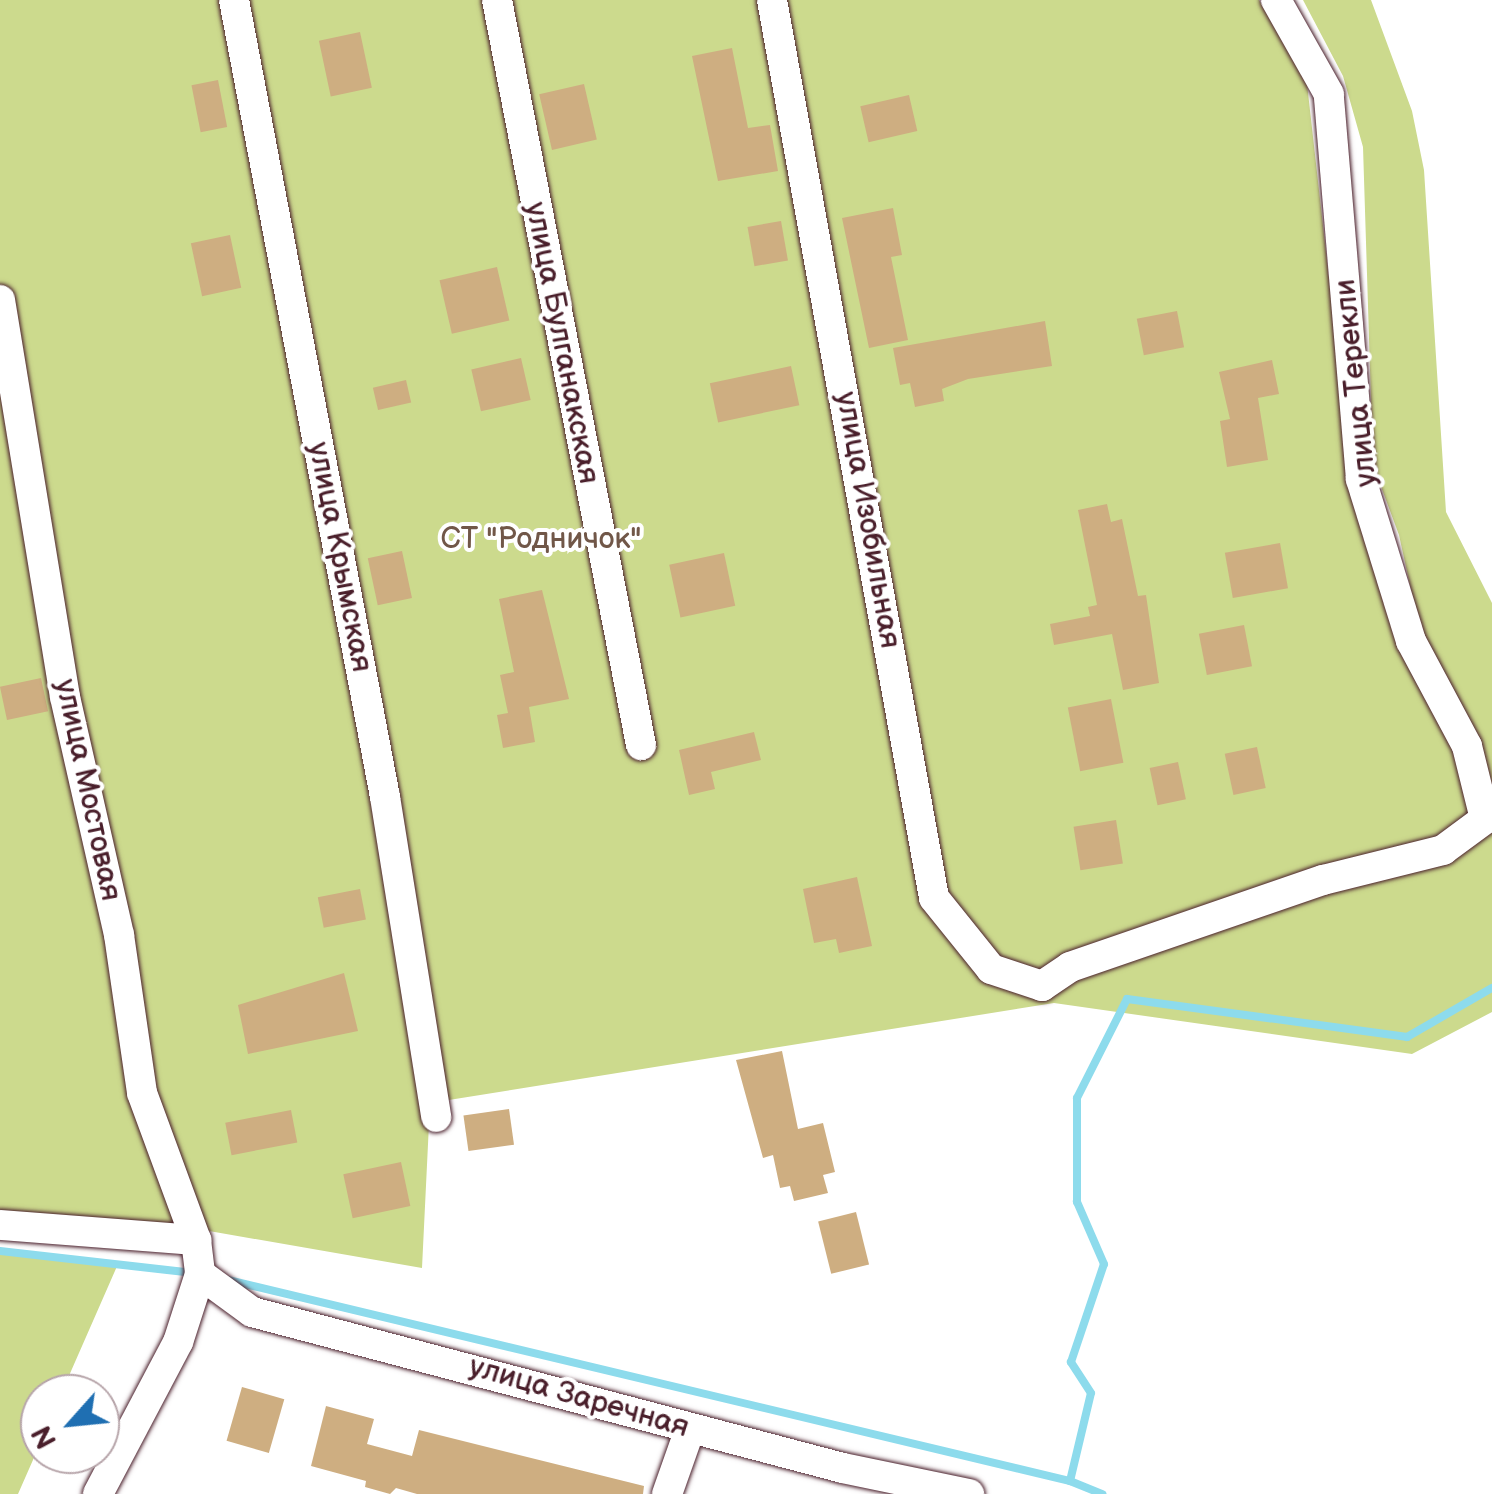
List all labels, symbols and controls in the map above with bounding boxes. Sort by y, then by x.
street label: улица Булганакская [517,199,607,487]
street label: улица Терекли [1327,277,1385,489]
street label: улица Изобильная [828,389,908,651]
street label: улица Крымская [300,439,380,675]
park label: СТ "Родничок" [440,521,642,557]
street label: улица Мостовая [47,676,129,904]
street label: улица Заречная [465,1348,693,1446]
north arrow [20,1374,120,1474]
text: N [25,1420,64,1454]

